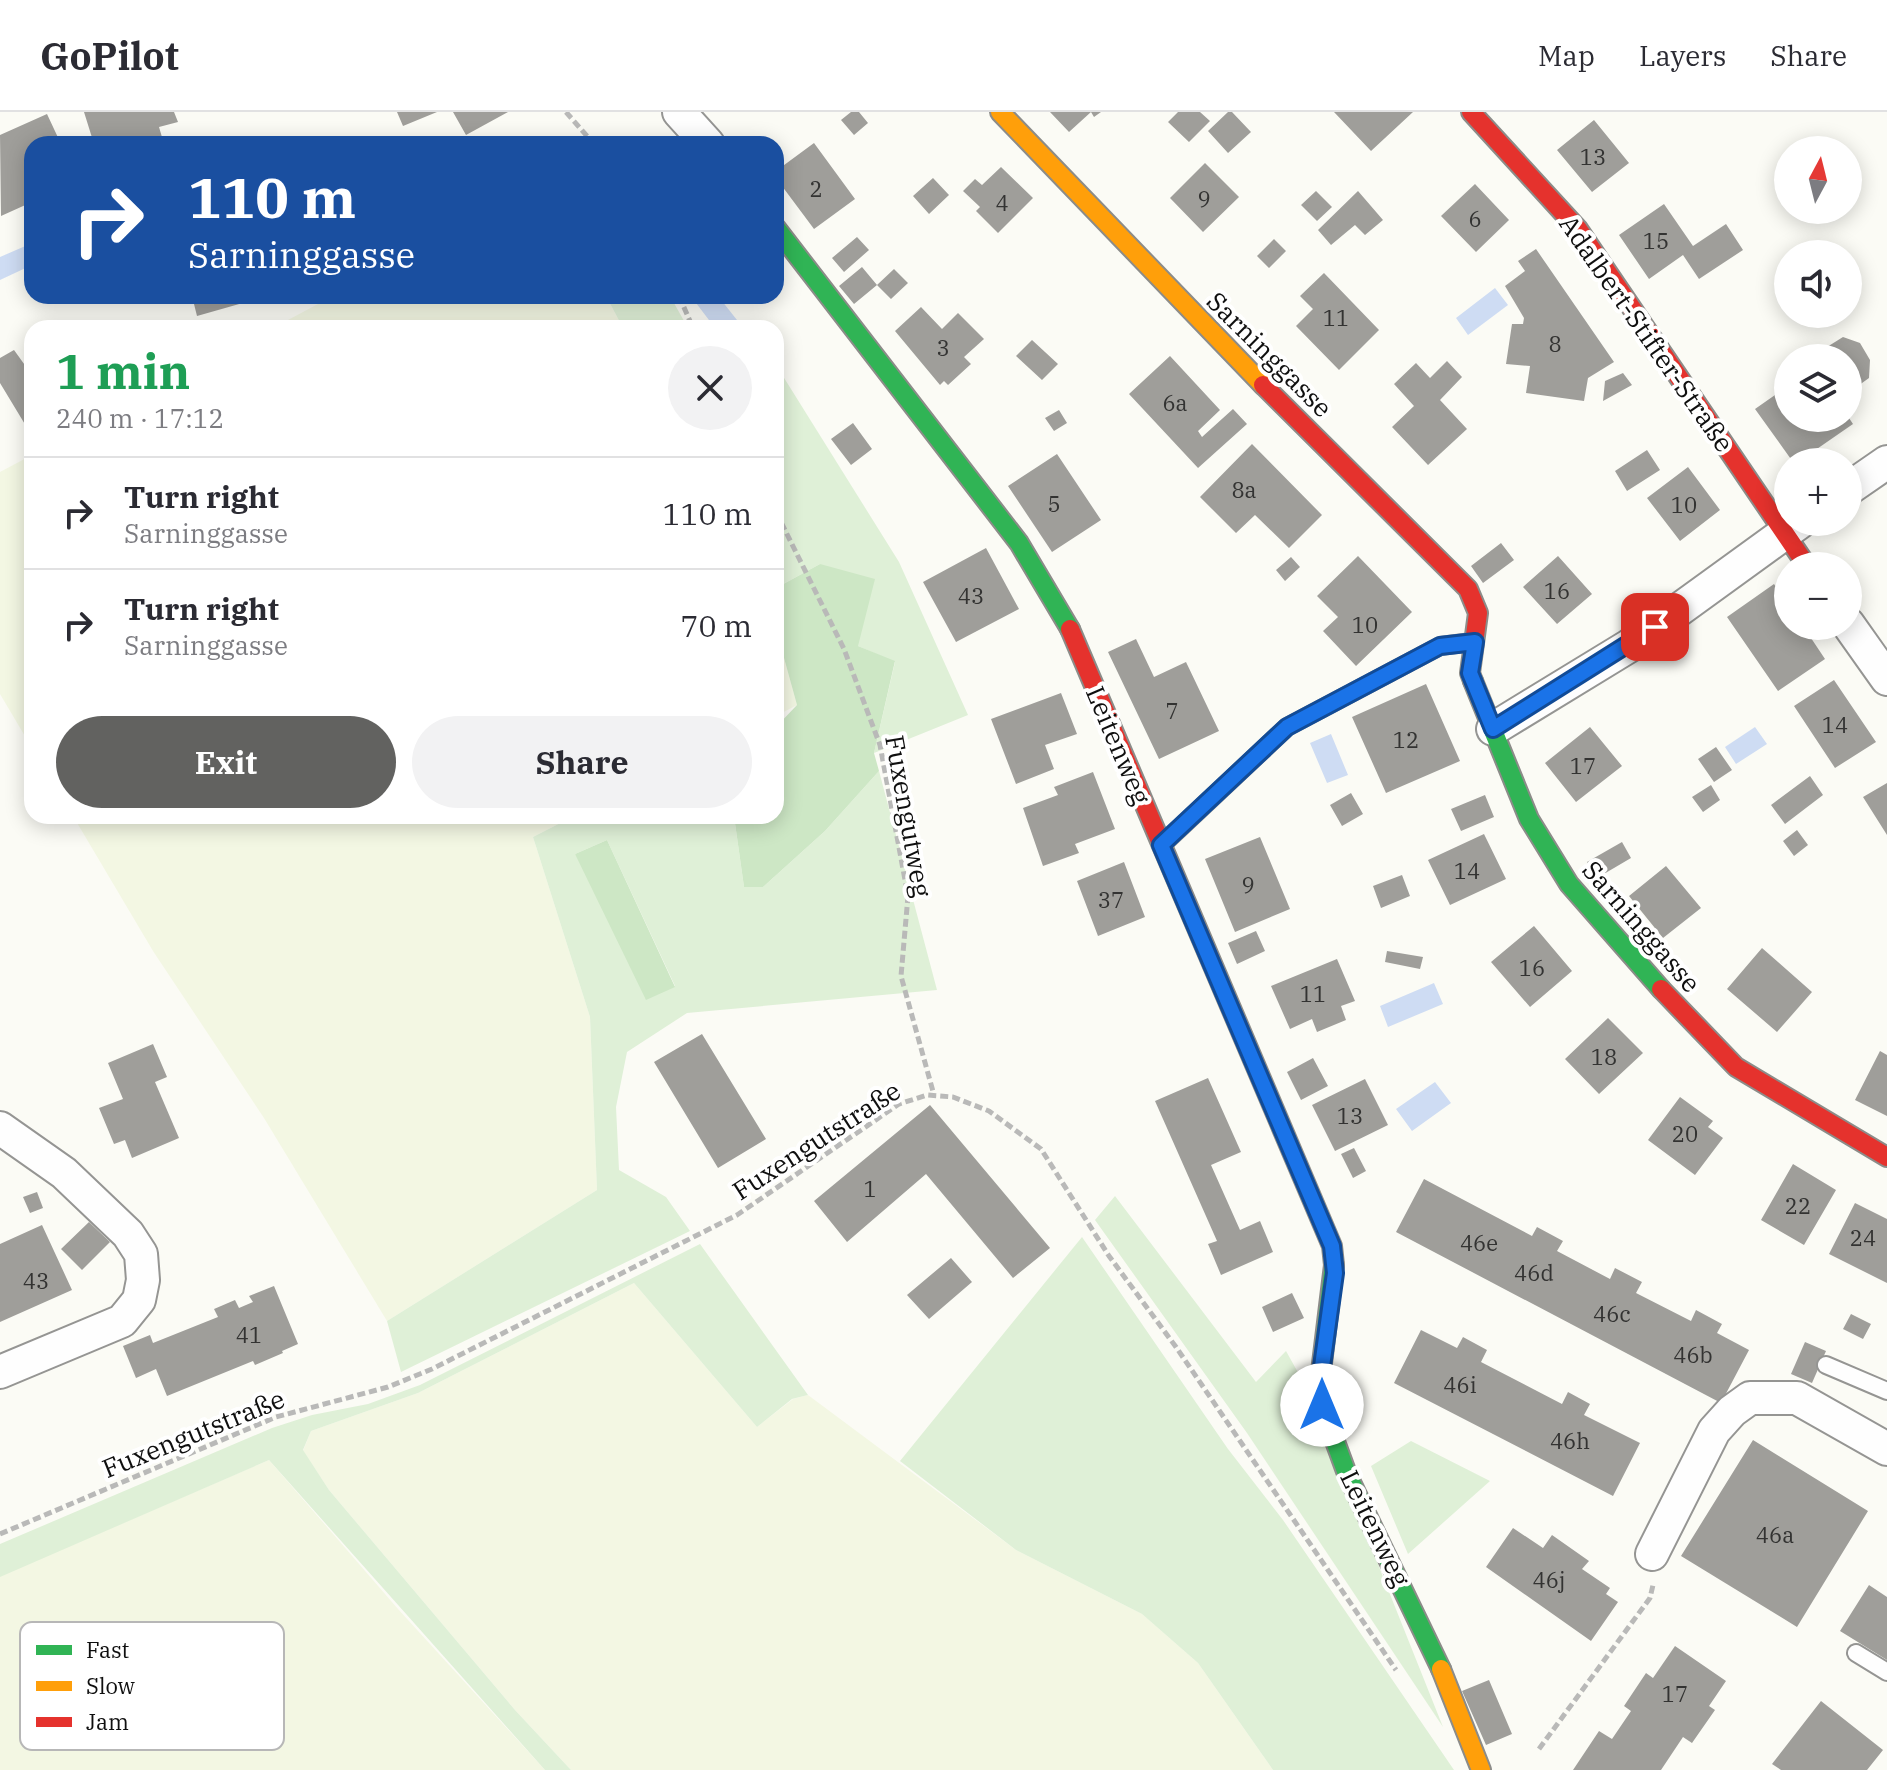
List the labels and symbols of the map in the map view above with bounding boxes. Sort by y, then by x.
north arrow [1774,136,1862,224]
house number: 13 [1580,142,1606,171]
house number: 2 [809,174,823,203]
house number: 9 [1197,184,1211,213]
house number: 4 [995,188,1009,217]
house number: 6 [1468,204,1482,233]
street label: Adalbert-Stifter-Straße [1552,208,1742,458]
house number: 15 [1643,226,1669,255]
street label: Sarninggasse [1200,284,1340,424]
house number: 11 [1323,303,1349,332]
house number: 8 [1548,329,1562,358]
house number: 3 [936,333,950,362]
house number: 6a [1162,388,1188,417]
house number: 8a [1231,475,1257,504]
house number: 5 [1047,489,1061,518]
house number: 10 [1671,490,1697,519]
house number: 16 [1544,576,1570,605]
house number: 43 [958,581,984,610]
pin [1621,593,1689,661]
house number: 10 [1352,610,1378,639]
street label: Leitenweg [1079,681,1159,809]
house number: 7 [1165,696,1179,725]
house number: 14 [1822,710,1848,739]
house number: 12 [1393,725,1419,754]
street label: Fuxengutweg [878,732,940,900]
house number: 17 [1570,751,1596,780]
street label: Sarninggasse [1575,853,1709,999]
house number: 14 [1454,856,1480,885]
house number: 9 [1241,870,1255,899]
house number: 37 [1098,885,1124,914]
house number: 16 [1519,953,1545,982]
house number: 11 [1300,979,1326,1008]
house number: 18 [1591,1042,1617,1071]
street label: Fuxengutstraße [725,1073,907,1207]
house number: 13 [1337,1101,1363,1130]
house number: 20 [1672,1119,1698,1148]
house number: 1 [863,1174,877,1203]
house number: 22 [1785,1191,1811,1220]
house number: 24 [1850,1223,1876,1252]
house number: 46e [1460,1228,1498,1257]
house number: 46d [1514,1258,1554,1287]
house number: 43 [23,1266,49,1295]
house number: 46c [1593,1299,1631,1328]
house number: 41 [236,1320,262,1349]
house number: 46b [1673,1340,1713,1369]
position arrow [1280,1363,1364,1447]
house number: 46i [1443,1370,1477,1399]
street label: Fuxengutstraße [97,1381,289,1485]
house number: 46h [1550,1426,1590,1455]
street label: Leitenweg [1333,1464,1419,1592]
house number: 46a [1756,1520,1794,1549]
house number: 46j [1532,1565,1566,1594]
legend [20,1622,284,1750]
text: Fast [86,1635,129,1664]
text: Slow [86,1671,135,1700]
house number: 17 [1662,1679,1688,1708]
text: Jam [86,1707,129,1736]

